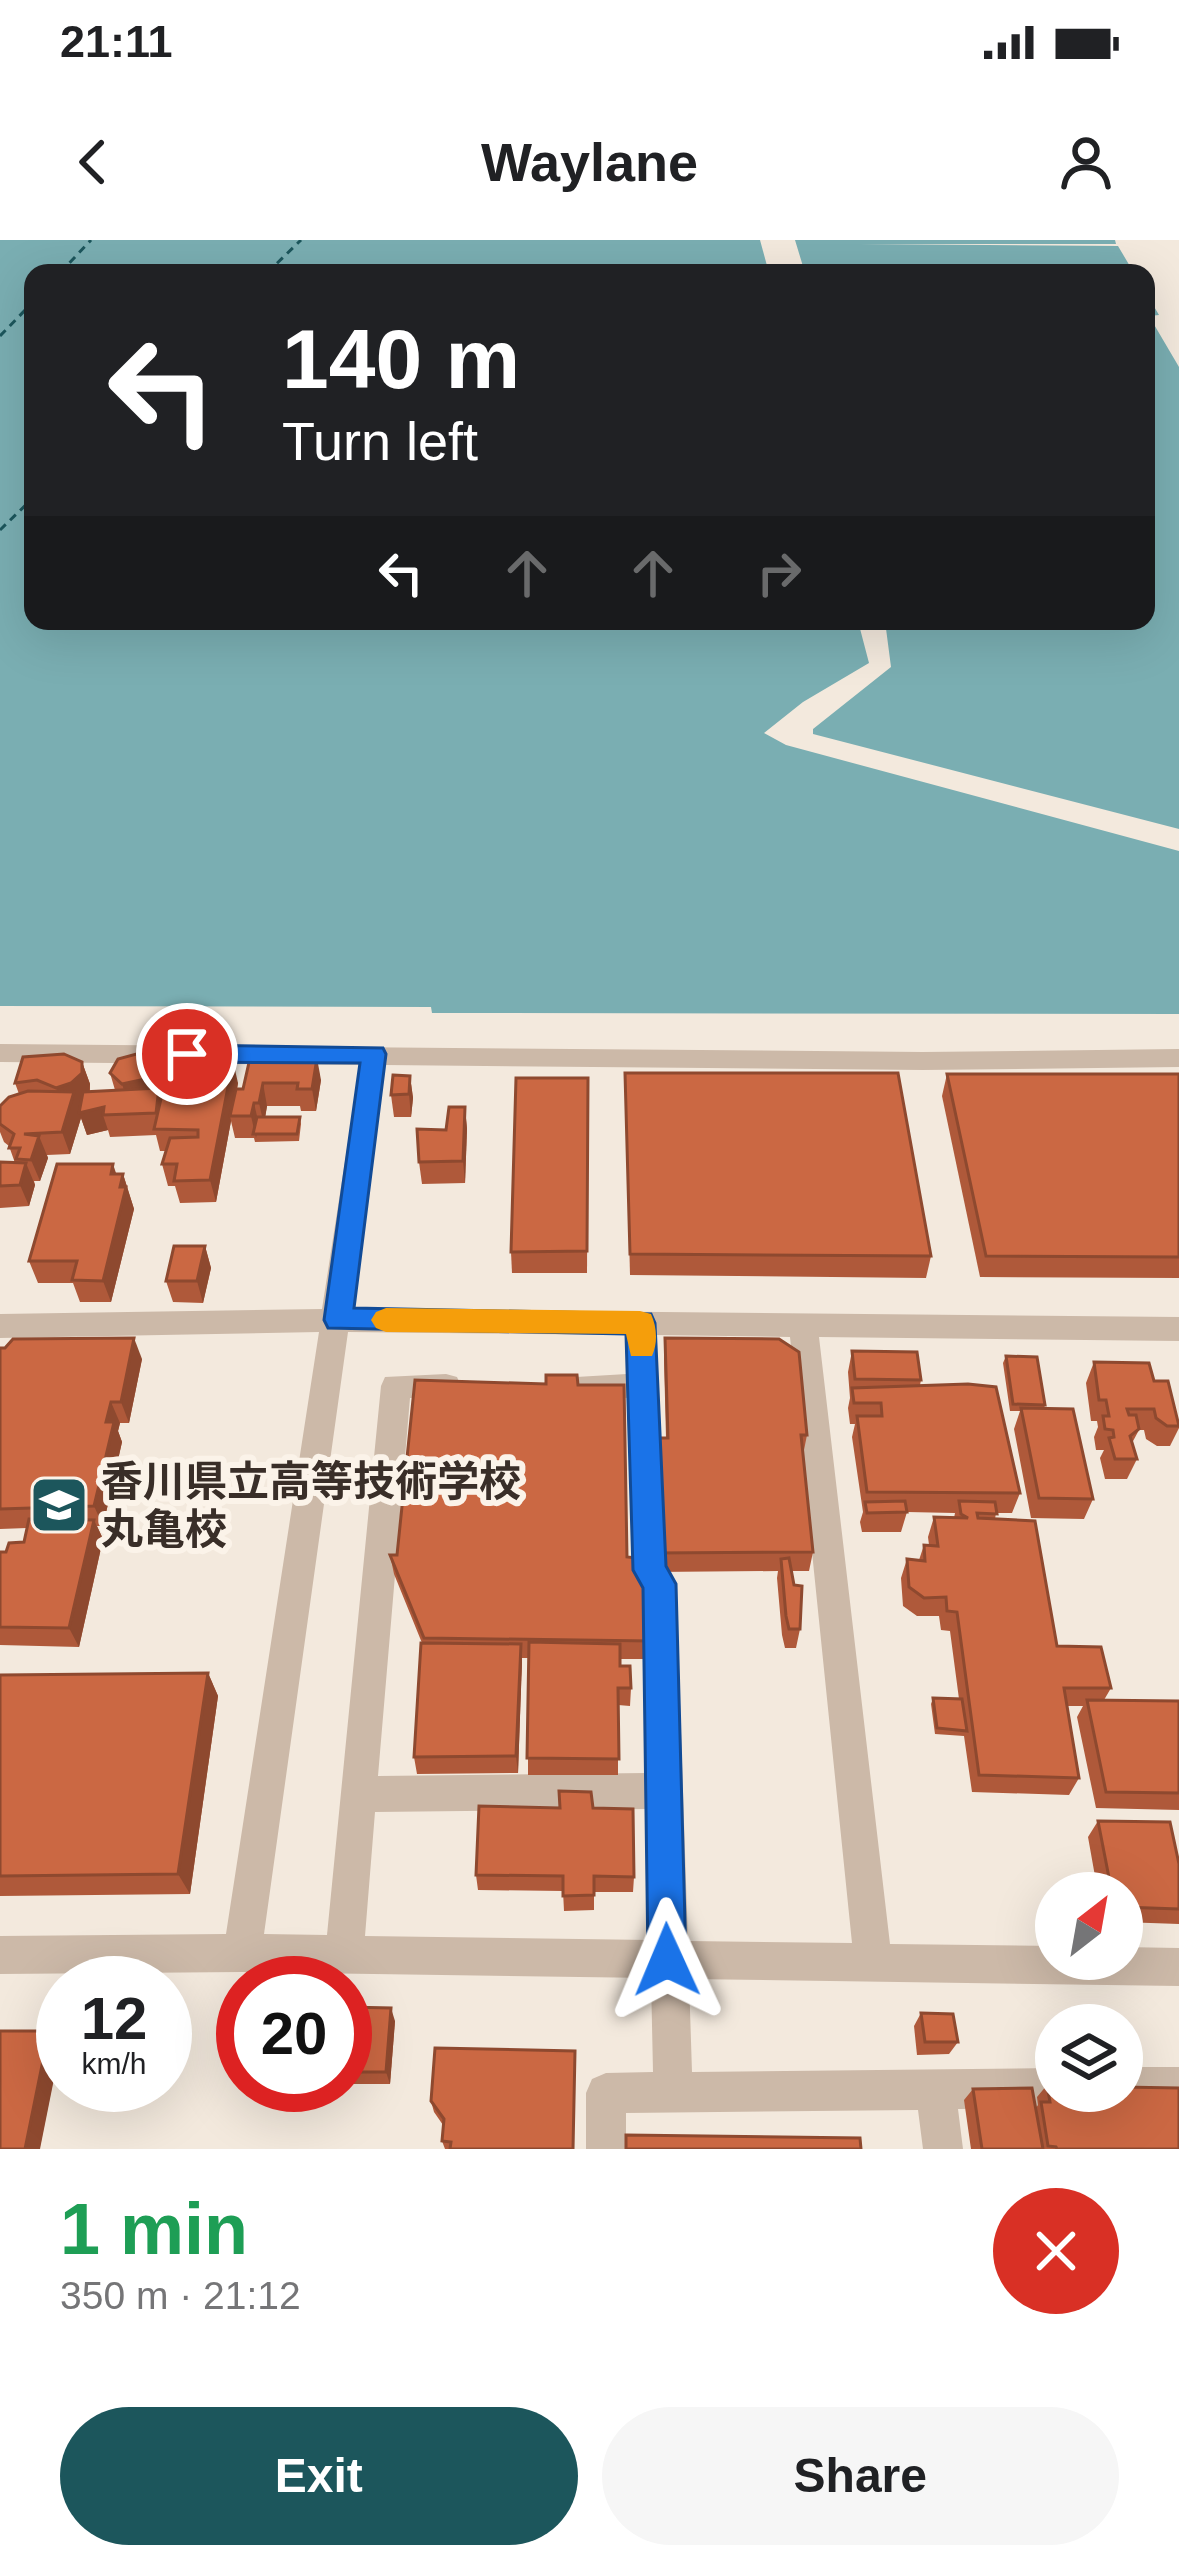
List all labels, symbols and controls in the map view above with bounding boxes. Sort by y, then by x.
text: 21:11 [60,16,173,67]
icon: back [60,129,126,195]
icon: person [1053,129,1119,195]
text: Waylane [481,132,698,192]
icon: left [84,312,240,468]
text: 140 m [282,312,520,406]
text: Turn left [282,411,478,471]
icon: left [368,540,434,606]
icon: ahead [494,540,560,606]
icon: ahead [620,540,686,606]
icon: right [746,540,812,606]
pin [136,1003,238,1105]
icon: arrive [154,1021,220,1087]
place label: 香川県立高等技術学校 丸亀校 [101,1458,521,1553]
school or university icon: 香川県立高等技術学校 丸亀校 [28,1474,90,1536]
north arrow [1035,1872,1143,1980]
map controls [1035,1872,1143,2112]
position arrow [604,1897,730,2023]
speed limit sign: 20 [216,1956,372,2112]
text: 12 [81,1985,147,2052]
button: layers [1035,2004,1143,2112]
text: km/h [81,2047,147,2080]
button: close [993,2188,1119,2314]
text: 1 min [60,2189,248,2269]
text: 350 m · 21:12 [60,2274,301,2317]
button: Exit [60,2407,578,2545]
button: Share [602,2407,1119,2545]

